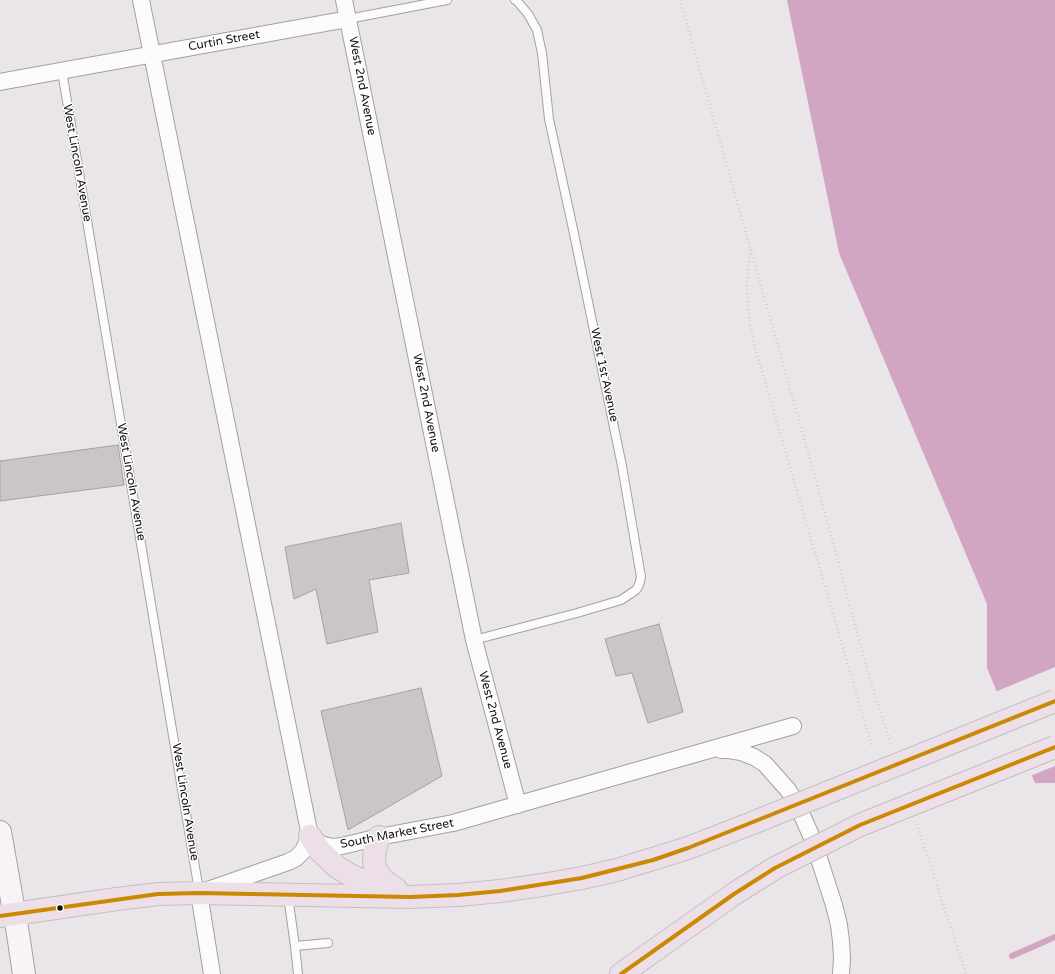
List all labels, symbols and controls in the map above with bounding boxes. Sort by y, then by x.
street label: Curtin Street [187,28,261,54]
street label: West 2nd Avenue [345,35,379,137]
street label: West Lincoln Avenue [60,103,94,223]
street label: West 1st Avenue [587,327,621,423]
street label: West 2nd Avenue [409,352,443,454]
street label: West Lincoln Avenue [114,422,148,542]
street label: West 2nd Avenue [475,670,515,770]
street label: West Lincoln Avenue [169,742,201,862]
street label: South Market Street [339,816,455,852]
unlabelled marker [55,903,65,913]

